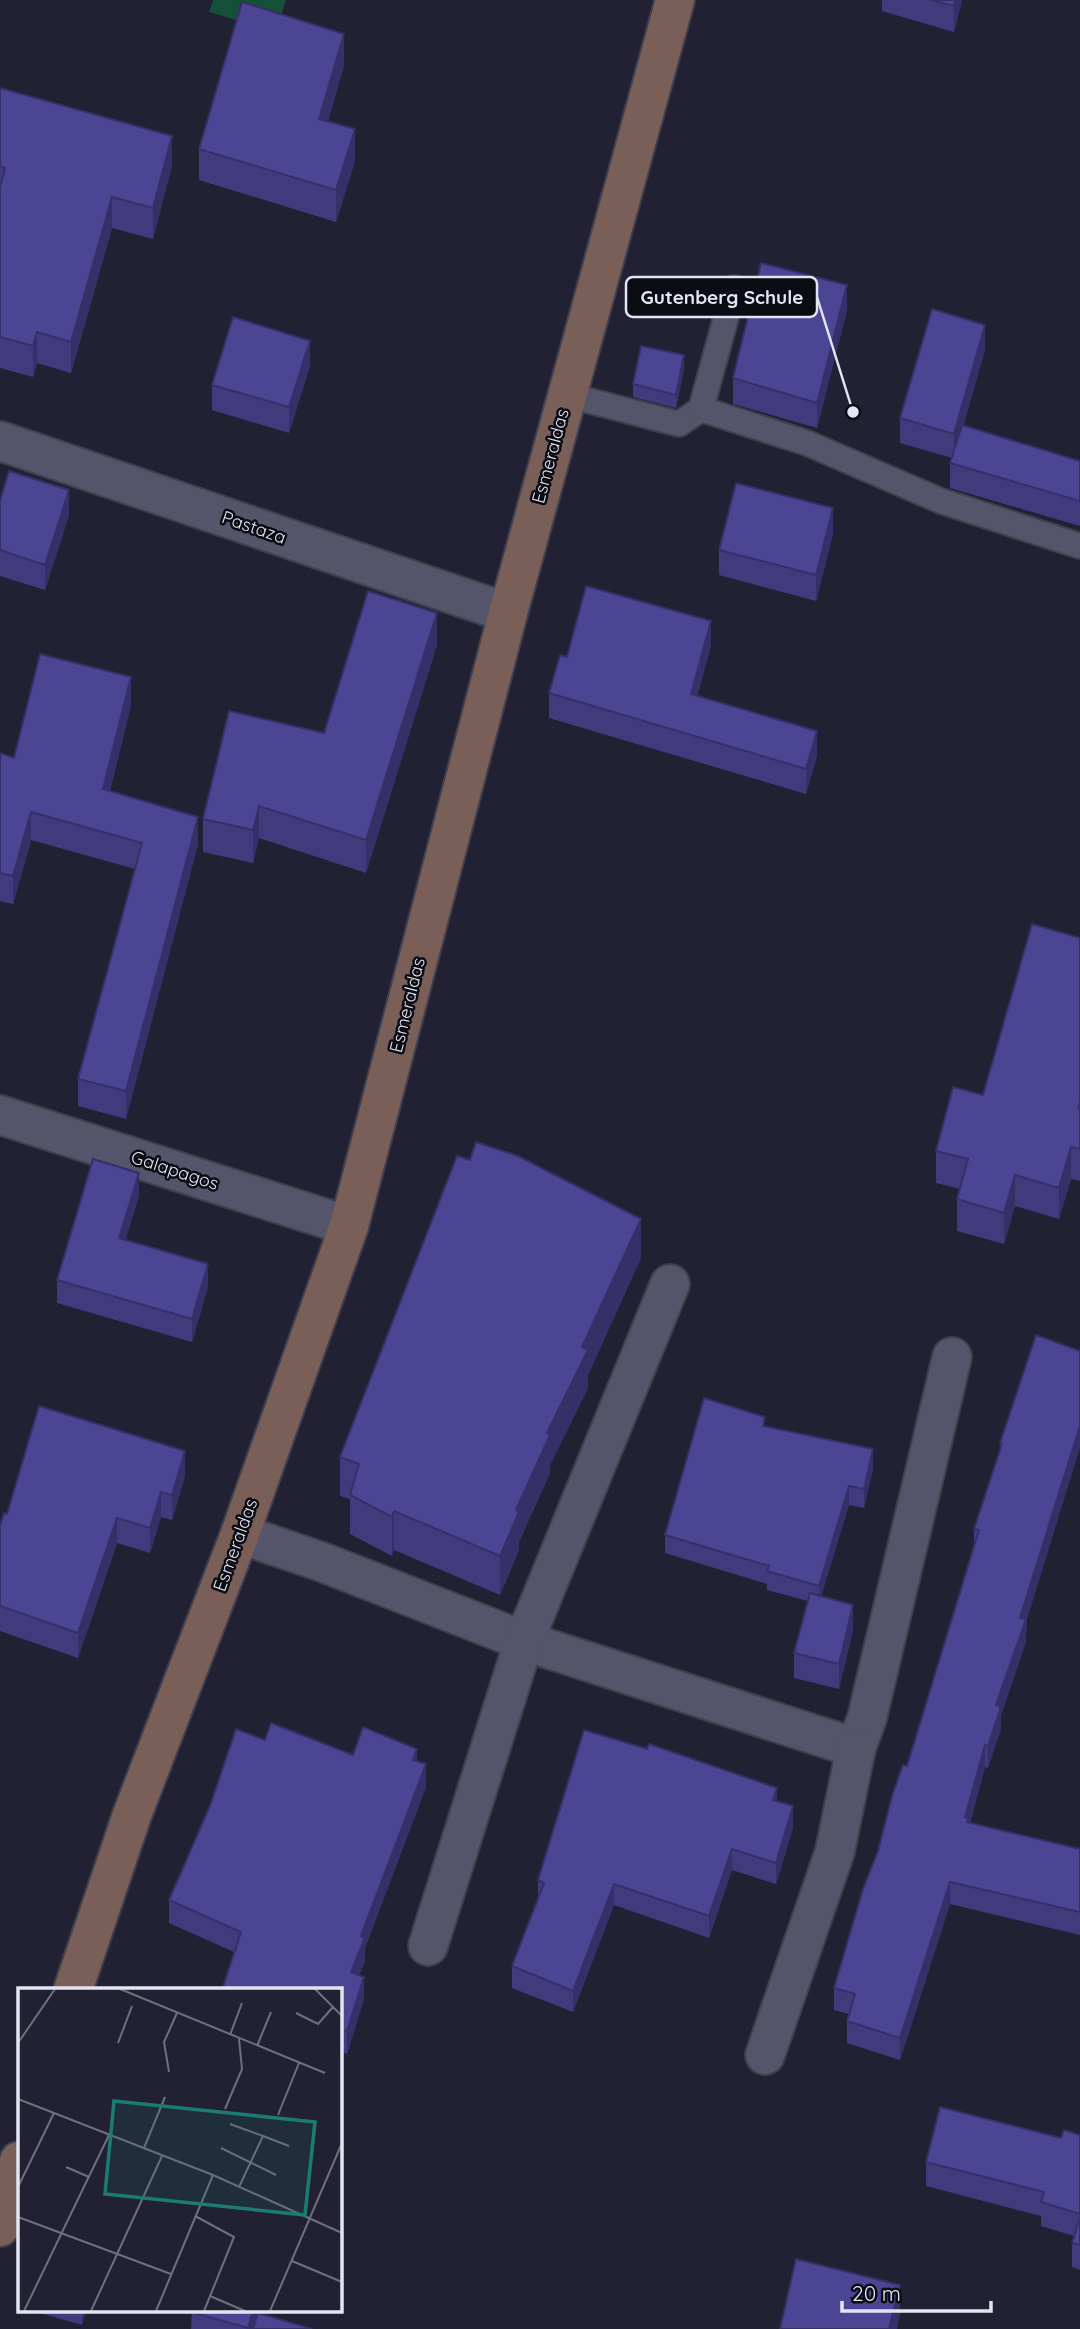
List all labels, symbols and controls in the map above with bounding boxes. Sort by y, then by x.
callout: Gutenberg Schule [626,277,817,317]
text: Gutenberg Schule [641,285,803,309]
street label: Esmeraldas [526,406,574,506]
street label: Pastaza [219,505,289,549]
street label: Esmeraldas [384,955,430,1055]
street label: Galapagos [128,1145,222,1195]
street label: Esmeraldas [208,1495,262,1595]
inset map [18,1988,341,2312]
scale bar [842,2270,991,2314]
text: 20 m [852,2280,901,2306]

